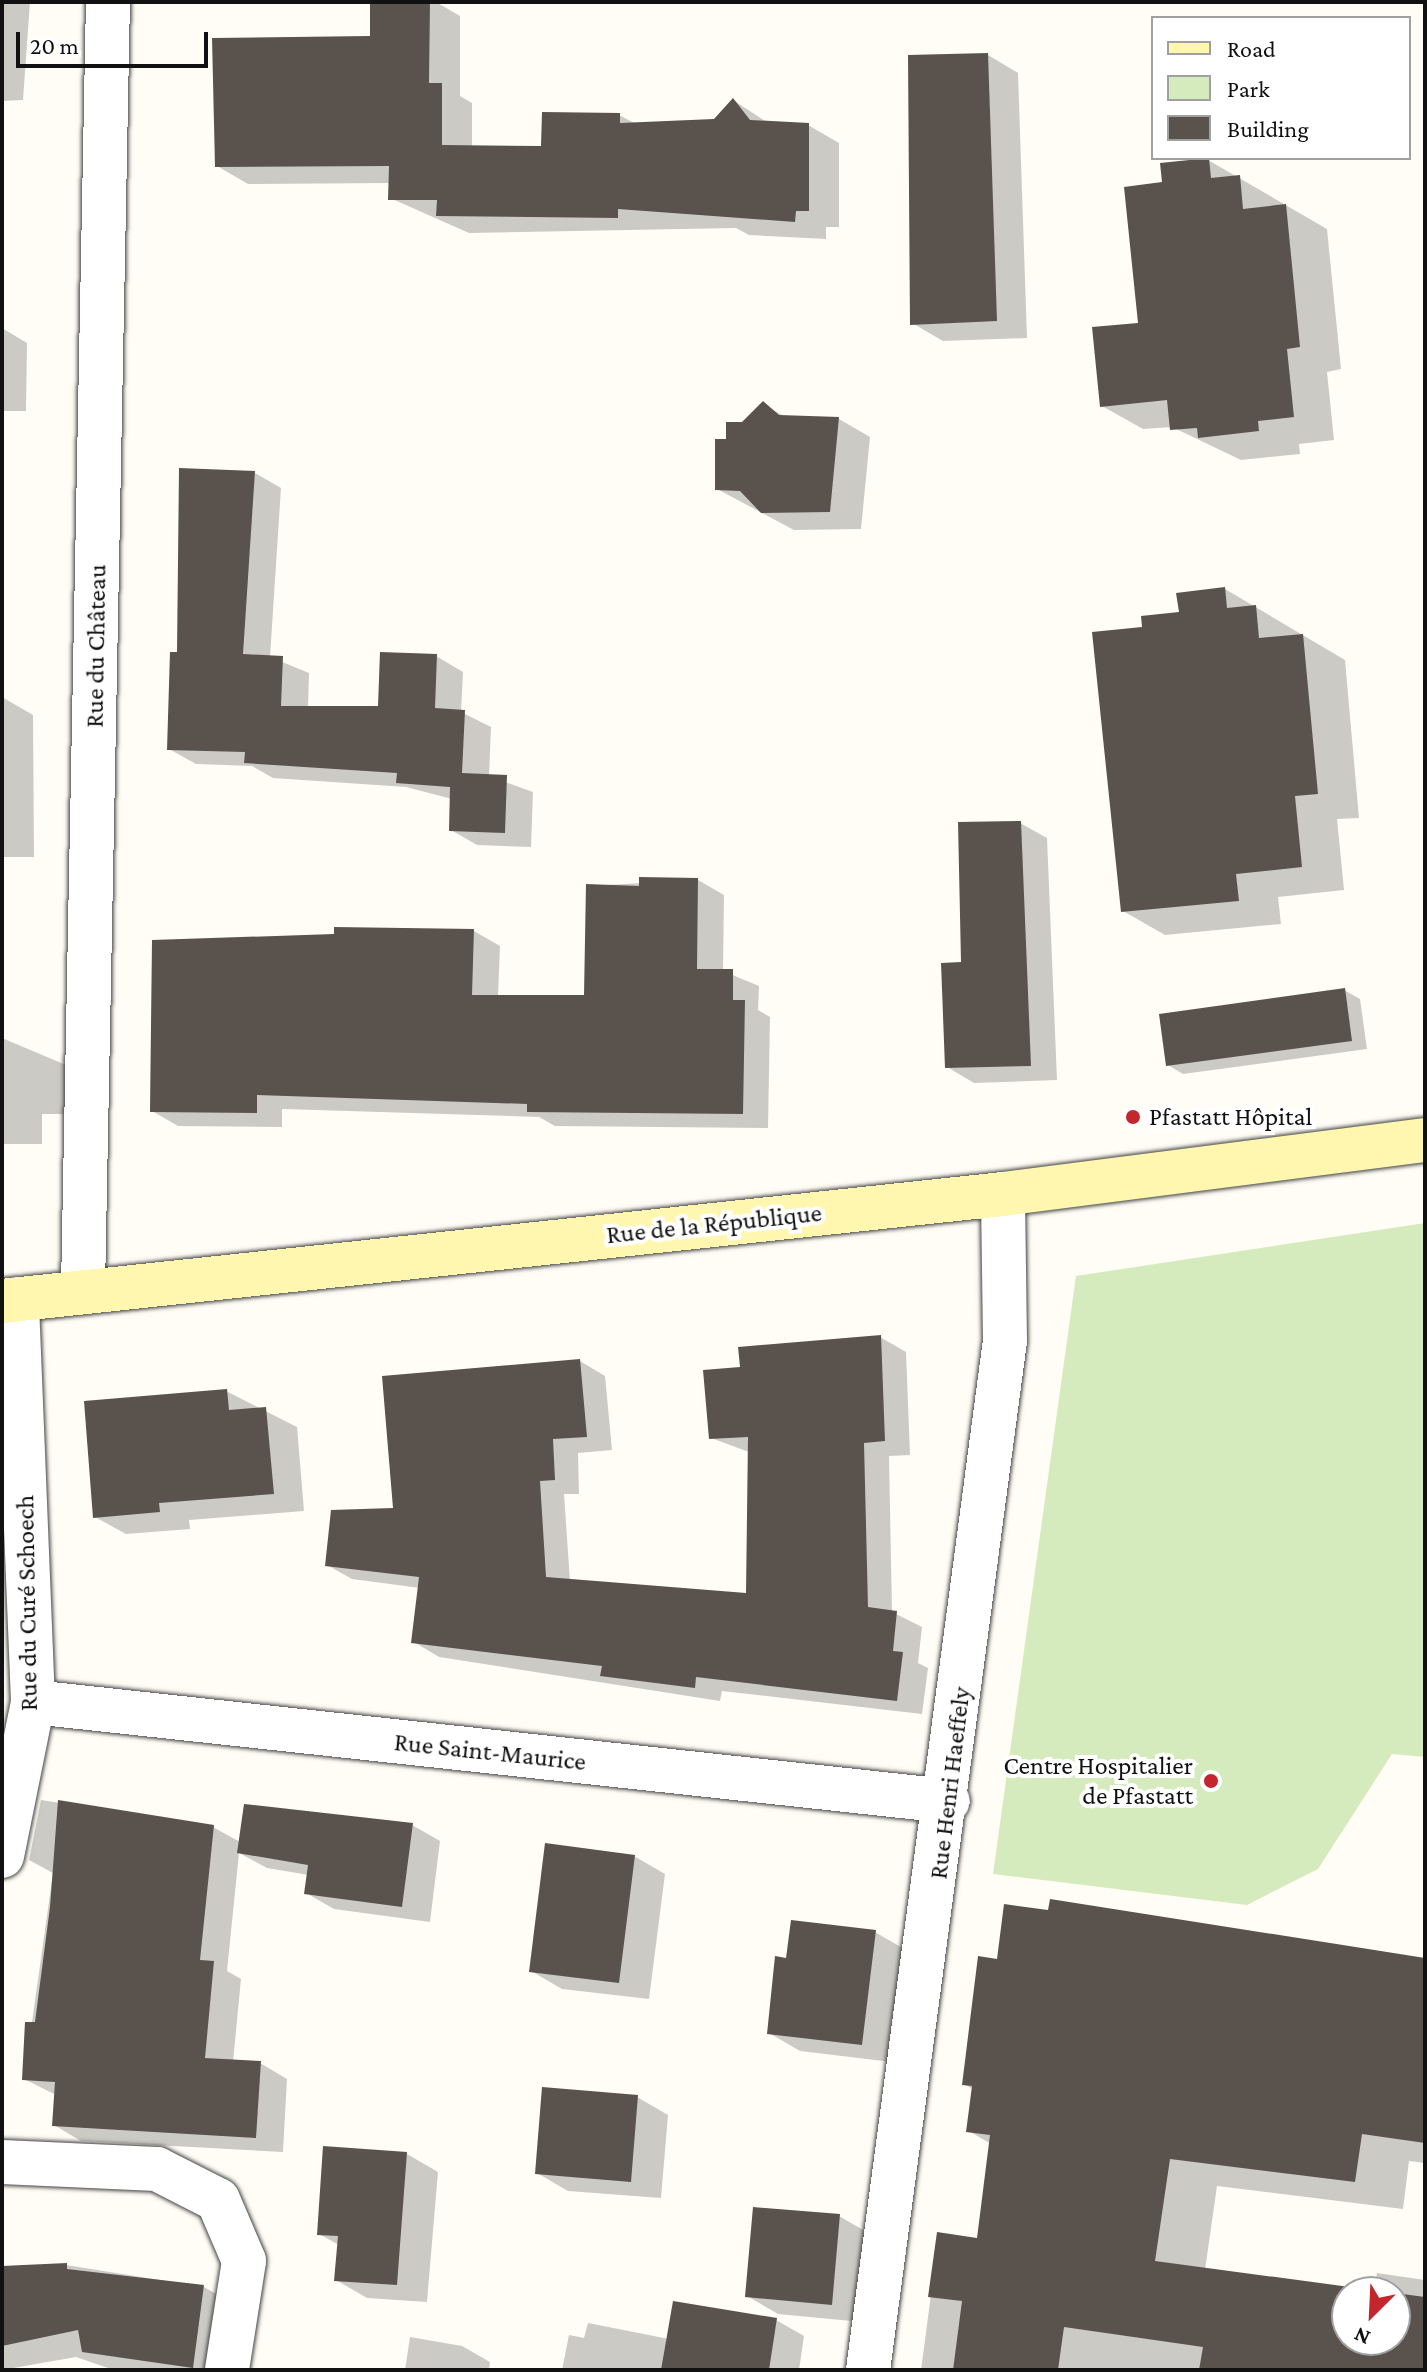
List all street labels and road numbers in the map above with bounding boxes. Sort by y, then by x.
street label: Rue du Château [79,564,113,728]
street label: Rue de la République [605,1197,823,1251]
street label: Rue du Curé Schoech [10,1495,44,1711]
street label: Rue Henri Haeffely [923,1685,977,1881]
street label: Rue Saint-Maurice [393,1726,587,1778]

